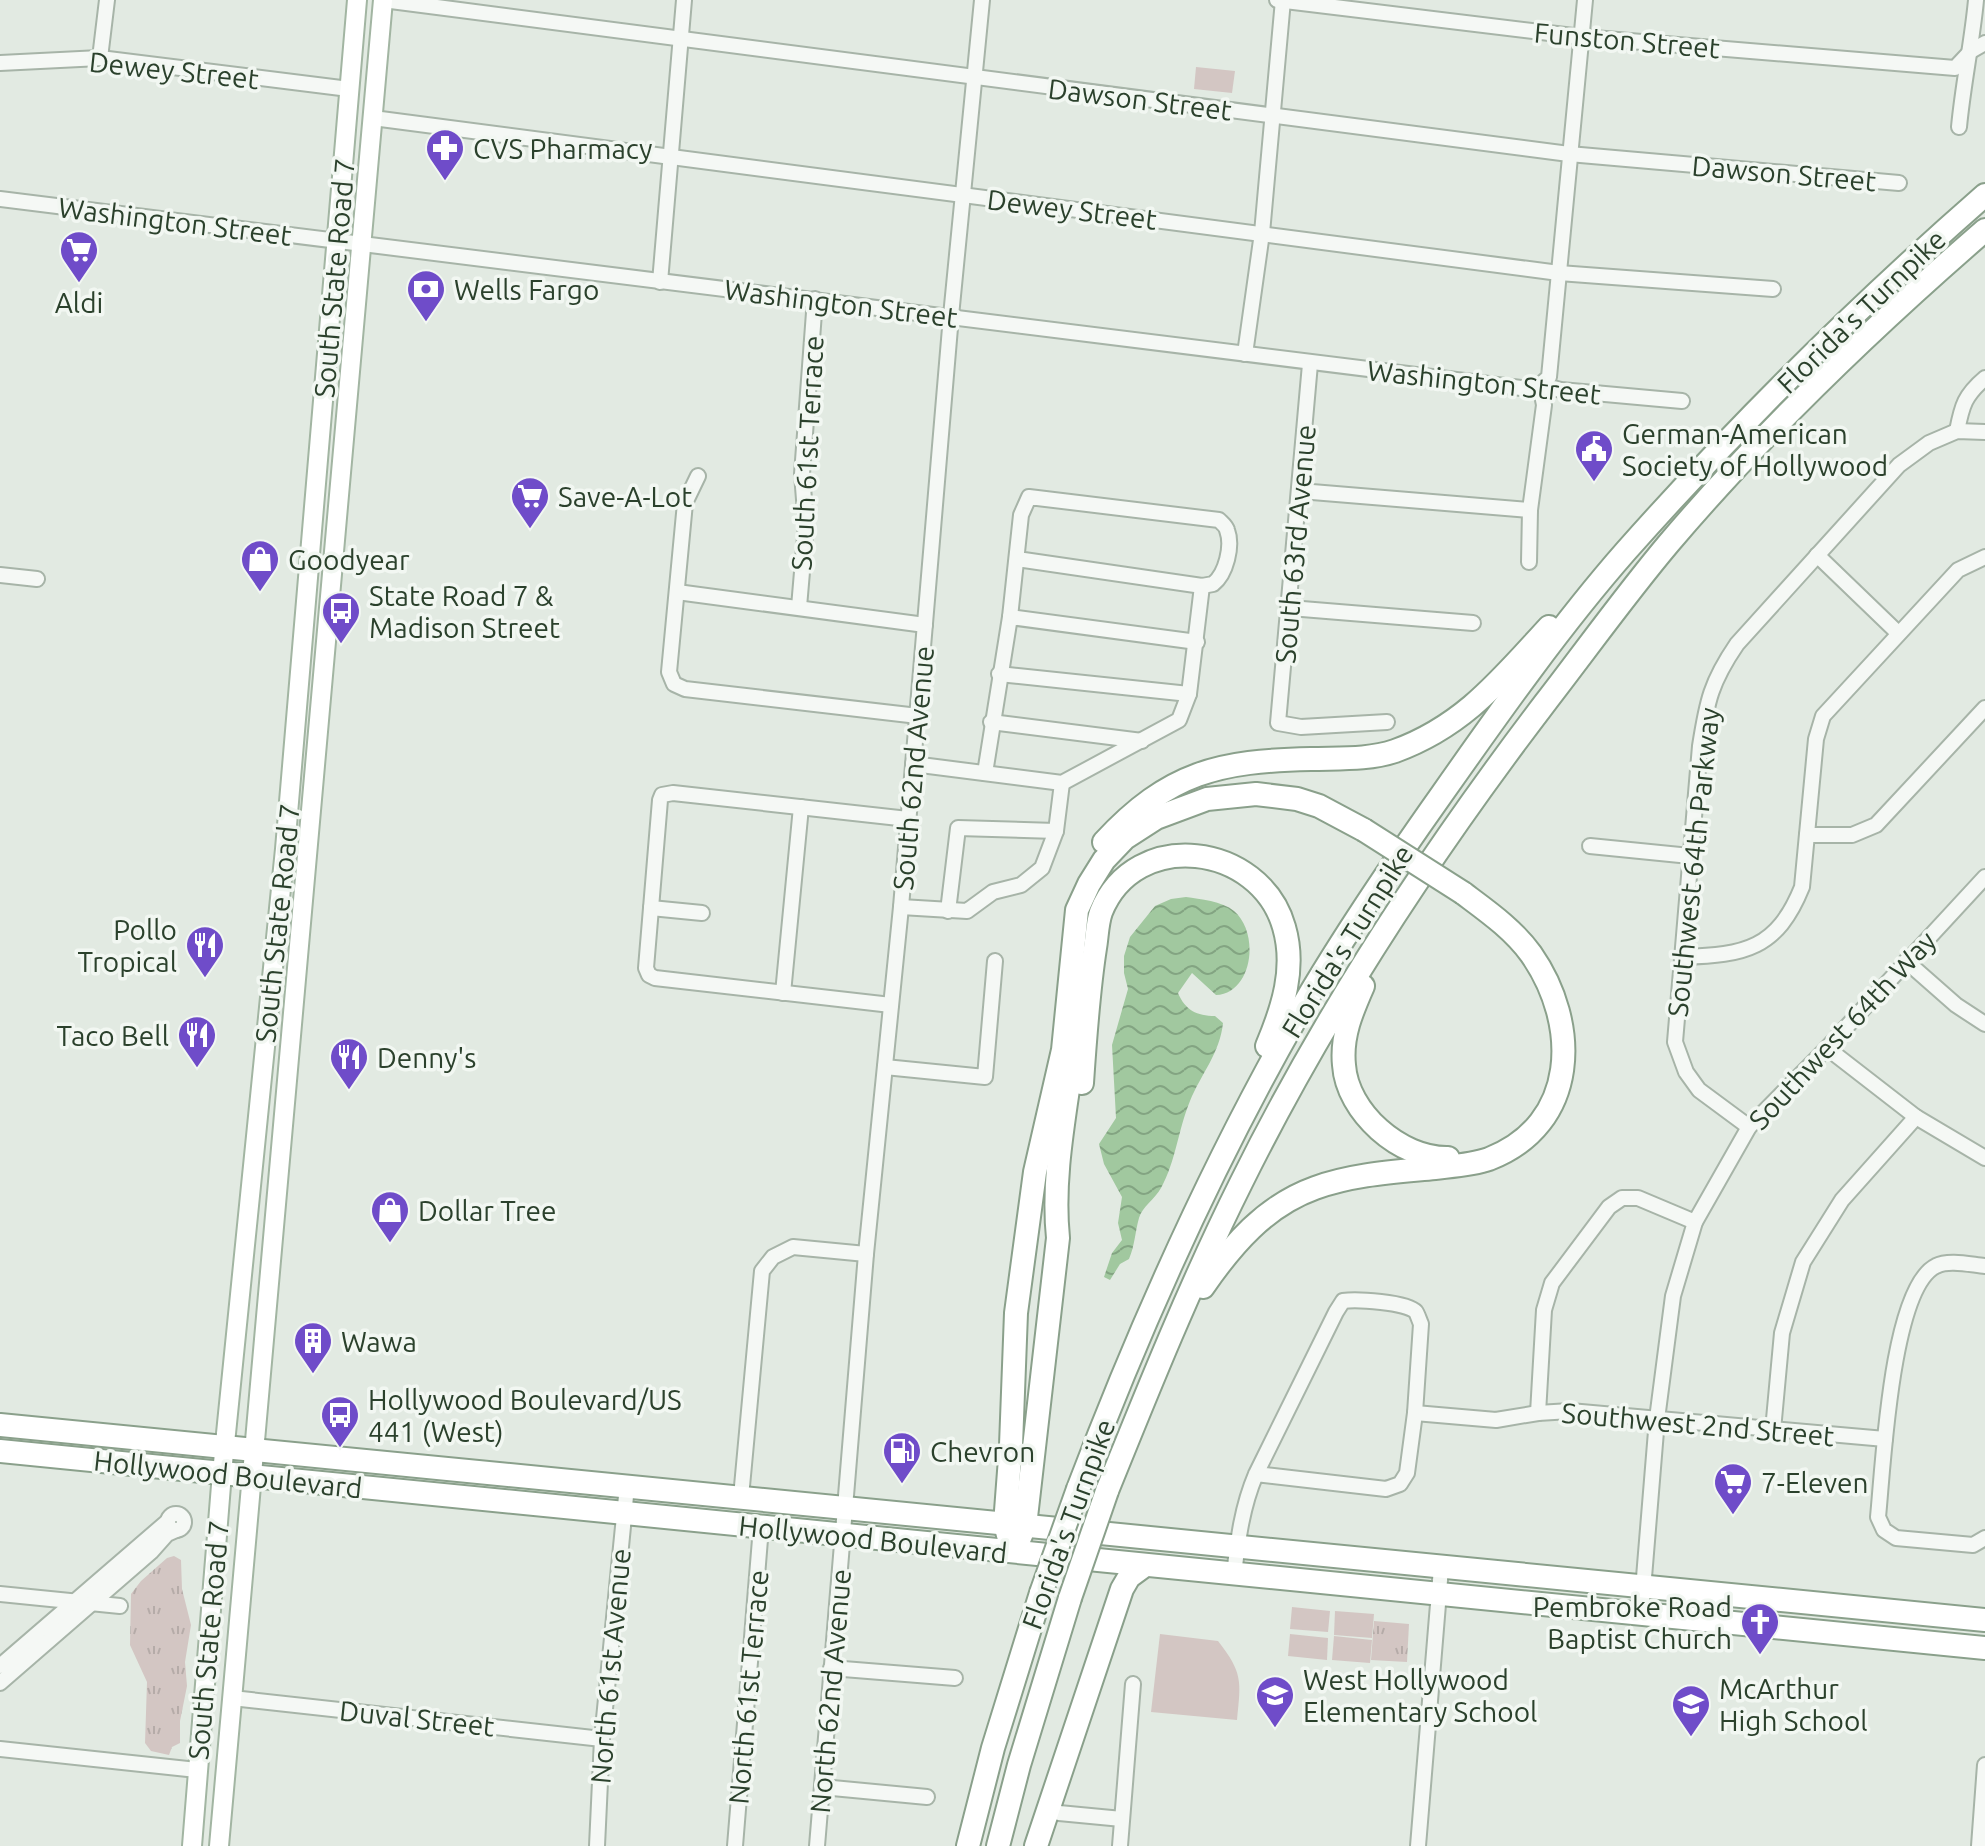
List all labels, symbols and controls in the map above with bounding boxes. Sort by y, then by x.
street label: Funston Street [1533,16,1721,64]
street label: Dewey Street [88,46,260,94]
street label: Dawson Street [1046,72,1234,126]
pharmacy icon: CVS Pharmacy [424,127,466,182]
place label: CVS Pharmacy [473,133,653,164]
street label: Dawson Street [1691,149,1877,197]
street label: South State Road 7 [308,157,360,399]
street label: Dewey Street [986,183,1158,235]
street label: Washington Street [57,191,293,251]
street label: Florida's Turnpike [1771,223,1951,399]
supermarket icon: Aldi [58,229,100,284]
bank icon: Wells Fargo [405,268,447,323]
street label: Washington Street [723,273,959,333]
place label: Wells Fargo [454,274,599,305]
place label: Aldi [55,287,103,318]
street label: South 61st Terrace [785,335,829,571]
street label: Washington Street [1366,354,1602,410]
place label: German-American Society of Hollywood [1622,418,1888,481]
street label: South 63rd Avenue [1269,423,1321,665]
public building icon: German-American Society of Hollywood [1573,428,1615,483]
supermarket icon: Save-A-Lot [509,475,551,530]
place label: Save-A-Lot [558,481,692,512]
shop icon: Goodyear [239,538,281,593]
place label: Goodyear [288,544,410,575]
place label: State Road 7 & Madison Street [369,580,560,643]
bus stop icon: State Road 7 & Madison Street [320,590,362,645]
street label: South 62nd Avenue [887,645,939,891]
street label: Southwest 64th Parkway [1661,706,1725,1018]
street label: South State Road 7 [249,802,305,1044]
street label: Florida's Turnpike [1275,839,1419,1043]
place label: Pollo Tropical [78,914,177,977]
restaurant icon: Pollo Tropical [184,924,226,979]
street label: Southwest 64th Way [1742,925,1942,1135]
restaurant icon: Taco Bell [176,1014,218,1069]
place label: Taco Bell [56,1020,169,1051]
restaurant icon: Denny's [328,1036,370,1091]
place label: Denny's [377,1042,476,1073]
shop icon: Dollar Tree [369,1189,411,1244]
place label: Dollar Tree [418,1195,556,1226]
building icon: Wawa [292,1320,334,1375]
place label: Wawa [341,1326,417,1357]
place label: Hollywood Boulevard/US 441 (West) [368,1384,682,1448]
bus stop icon: Hollywood Boulevard/US 441 (West) [319,1394,361,1449]
street label: Southwest 2nd Street [1560,1397,1836,1451]
street label: Florida's Turnpike [1016,1415,1120,1633]
fuel station icon: Chevron [881,1430,923,1485]
place label: Chevron [930,1436,1035,1467]
street label: Hollywood Boulevard [92,1444,364,1504]
supermarket icon: 7-Eleven [1712,1461,1754,1516]
place label: 7-Eleven [1761,1467,1868,1498]
street label: Hollywood Boulevard [737,1509,1009,1569]
street label: South State Road 7 [182,1519,234,1761]
street label: North 61st Avenue [584,1547,636,1785]
street label: North 61st Terrace [722,1568,774,1806]
street label: North 62nd Avenue [804,1568,856,1814]
place label: Pembroke Road Baptist Church [1533,1591,1732,1654]
church icon: Pembroke Road Baptist Church [1739,1601,1781,1656]
place label: West Hollywood Elementary School [1303,1664,1537,1727]
place label: McArthur High School [1719,1673,1868,1736]
school or university icon: West Hollywood Elementary School [1254,1674,1296,1729]
school or university icon: McArthur High School [1670,1683,1712,1738]
street label: Duval Street [338,1694,496,1742]

